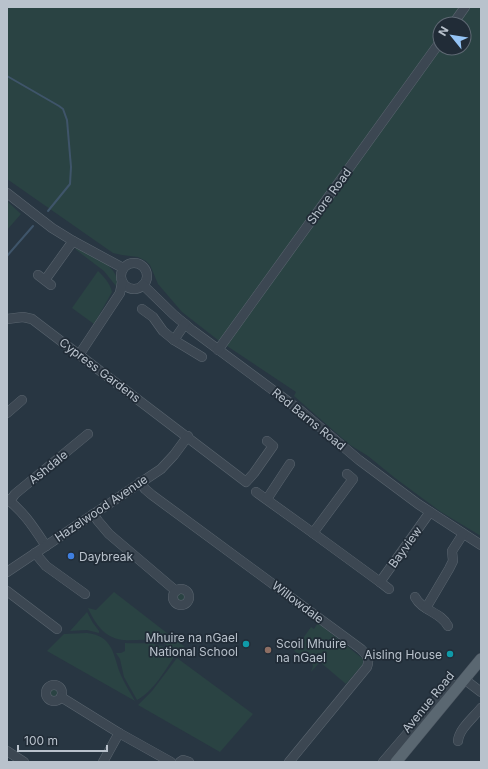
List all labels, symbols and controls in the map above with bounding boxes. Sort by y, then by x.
north arrow [432,16,472,56]
text: N [435,24,451,38]
street label: Shore Road [304,165,354,227]
street label: Cypress Gardens [56,335,144,405]
street label: Red Barns Road [269,385,349,453]
street label: Ashdale [26,447,70,487]
street label: Hazelwood Avenue [52,471,150,545]
street label: Bayview [385,523,425,571]
place label: Daybreak [79,549,134,564]
marker: Daybreak [66,551,76,561]
street label: Willowdale [269,578,327,626]
place label: Mhuire na nGael National School [145,630,238,659]
place label: Scoil Mhuire na nGael [276,636,346,665]
marker: Mhuire na nGael National School [241,639,251,649]
marker: Scoil Mhuire na nGael [263,645,273,655]
place label: Aisling House [364,647,442,662]
marker: Aisling House [445,649,455,659]
street label: Avenue Road [399,668,457,736]
scale bar [18,727,107,753]
text: 100 m [24,733,58,748]

